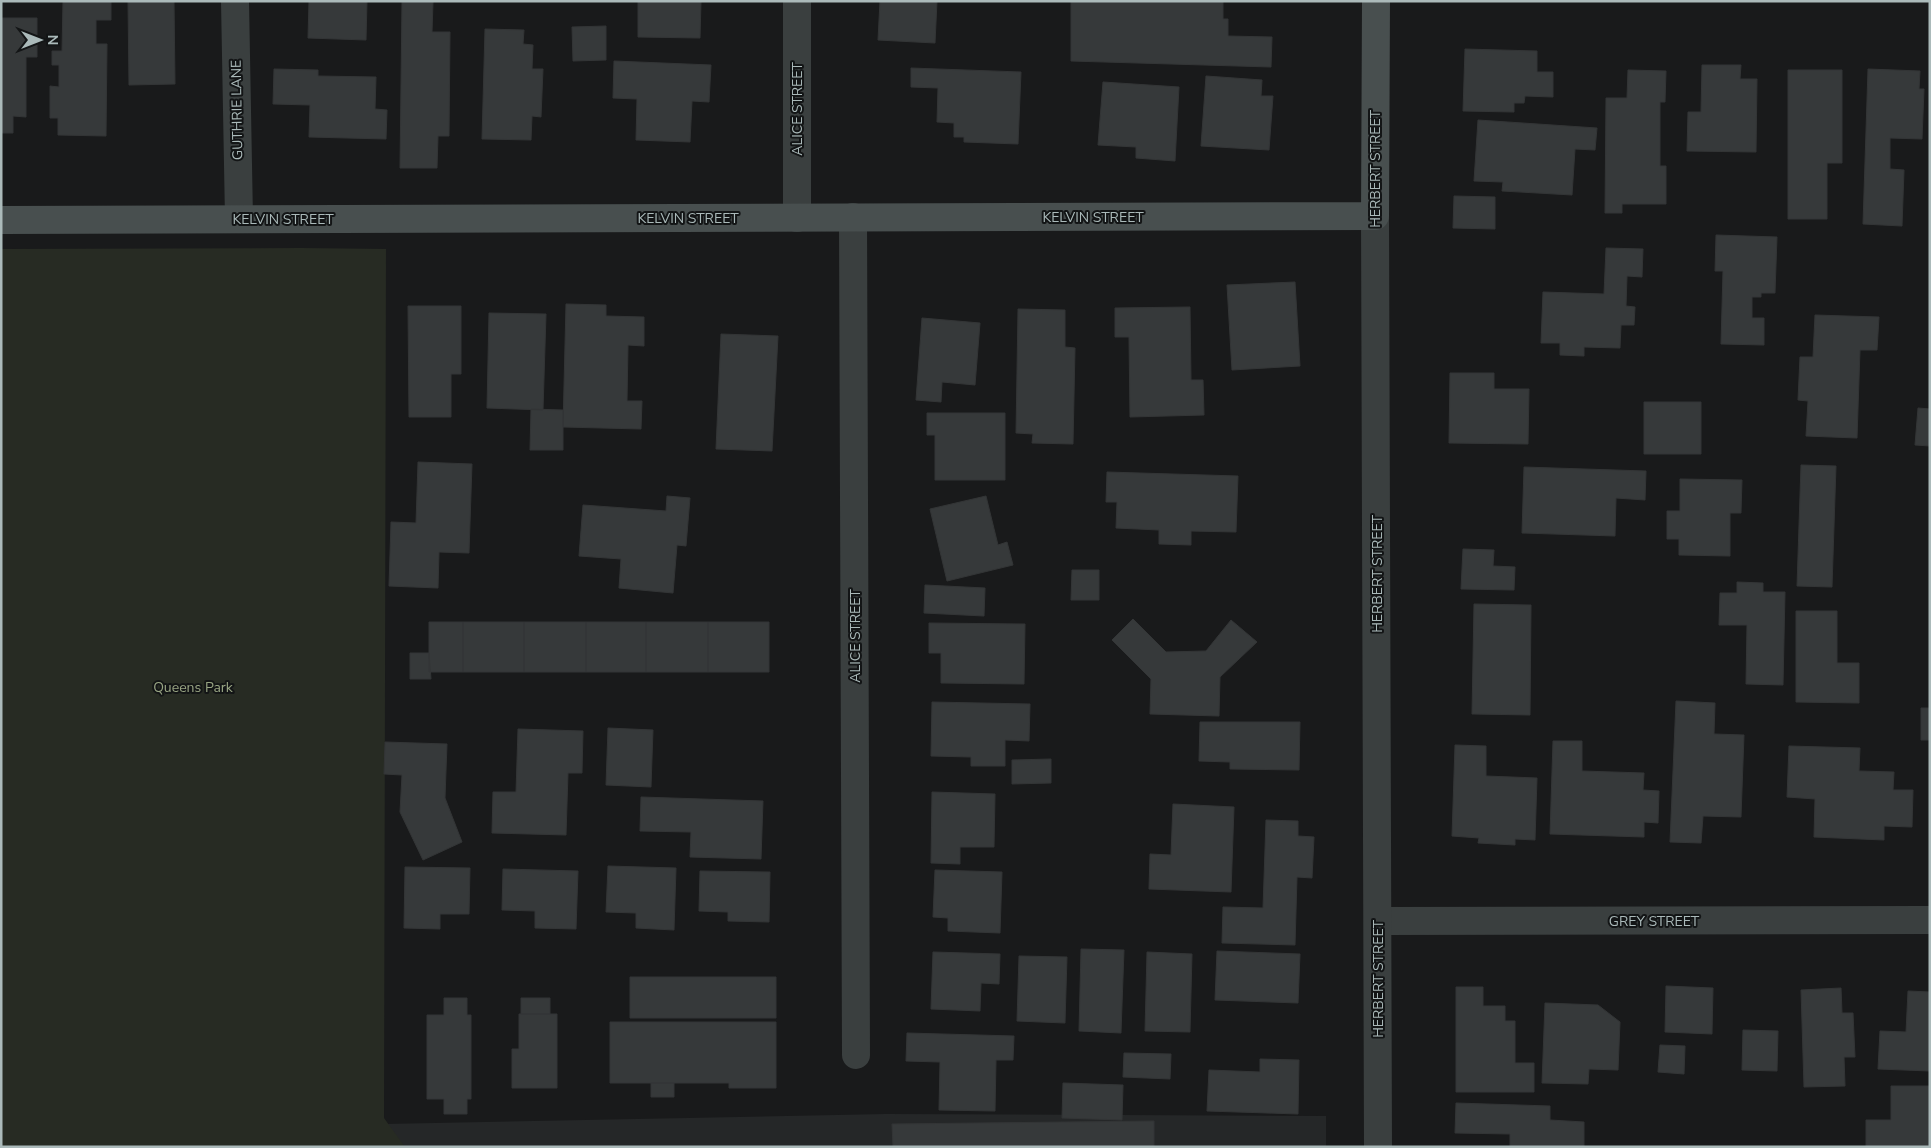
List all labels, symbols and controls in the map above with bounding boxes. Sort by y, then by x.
north arrow [15,15,65,65]
text: N [43,35,62,45]
street label: GUTHRIE LANE [227,60,247,160]
street label: ALICE STREET [788,62,807,156]
street label: HERBERT STREET [1366,110,1385,228]
street label: KELVIN STREET [1042,208,1144,227]
street label: KELVIN STREET [637,209,739,228]
street label: KELVIN STREET [232,210,334,229]
street label: HERBERT STREET [1368,515,1387,633]
street label: ALICE STREET [846,589,865,683]
park label: Queens Park [153,678,234,697]
street label: GREY STREET [1609,912,1700,931]
street label: HERBERT STREET [1369,920,1388,1038]

